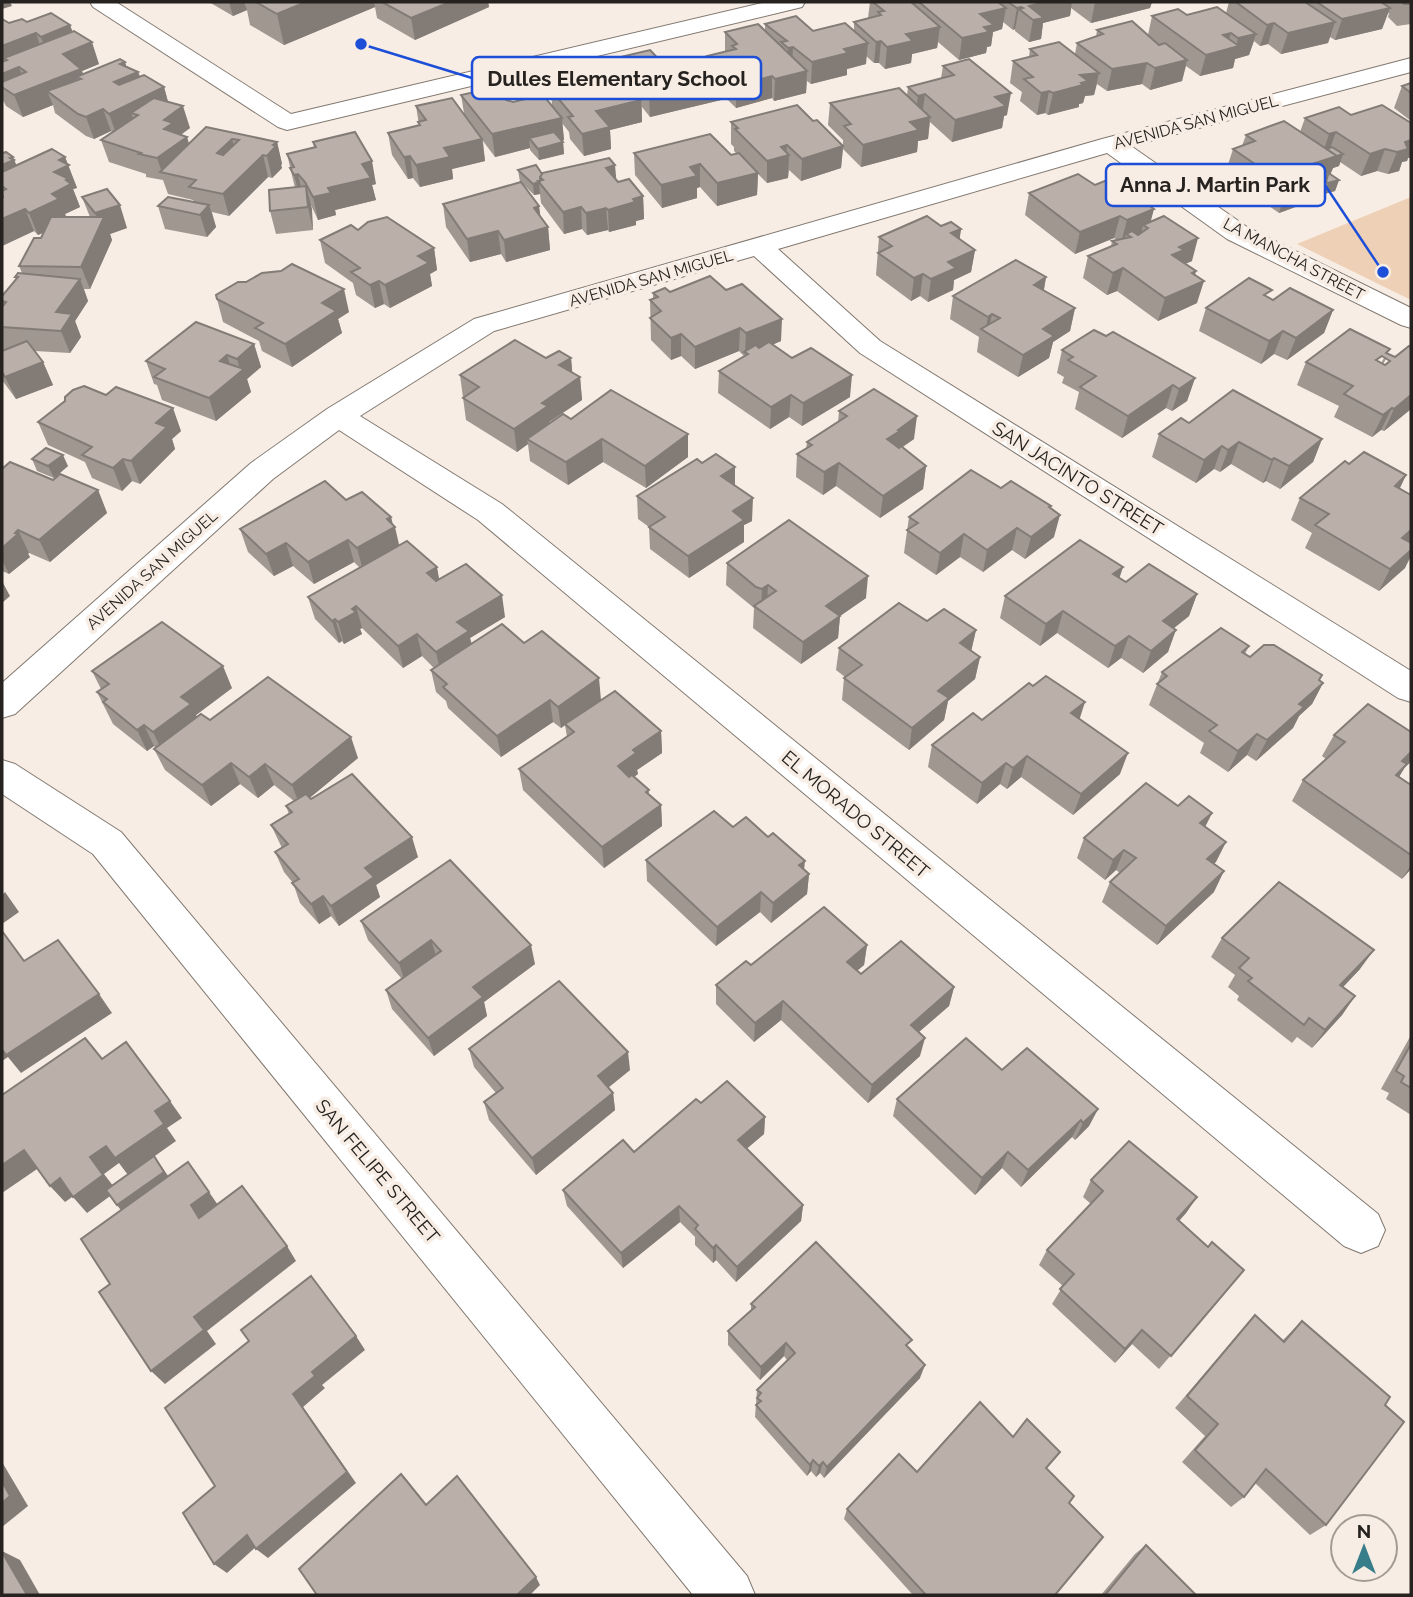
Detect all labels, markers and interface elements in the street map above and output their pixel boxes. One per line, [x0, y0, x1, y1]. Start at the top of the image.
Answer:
callout: Dulles Elementary School [472, 57, 761, 99]
text: Dulles Elementary School [487, 66, 747, 91]
street label: AVENIDA SAN MIGUEL [1112, 91, 1281, 153]
callout: Anna J. Martin Park [1106, 164, 1325, 206]
text: Anna J. Martin Park [1120, 172, 1310, 197]
street label: LA MANCHA STREET [1220, 214, 1368, 304]
street label: AVENIDA SAN MIGUEL [567, 245, 736, 311]
street label: SAN JACINTO STREET [989, 416, 1168, 540]
street label: AVENIDA SAN MIGUEL [83, 506, 222, 634]
street label: EL MORADO STREET [778, 746, 935, 882]
street label: SAN FELIPE STREET [312, 1095, 445, 1248]
north arrow [1329, 1513, 1399, 1583]
text: N [1357, 1520, 1371, 1542]

